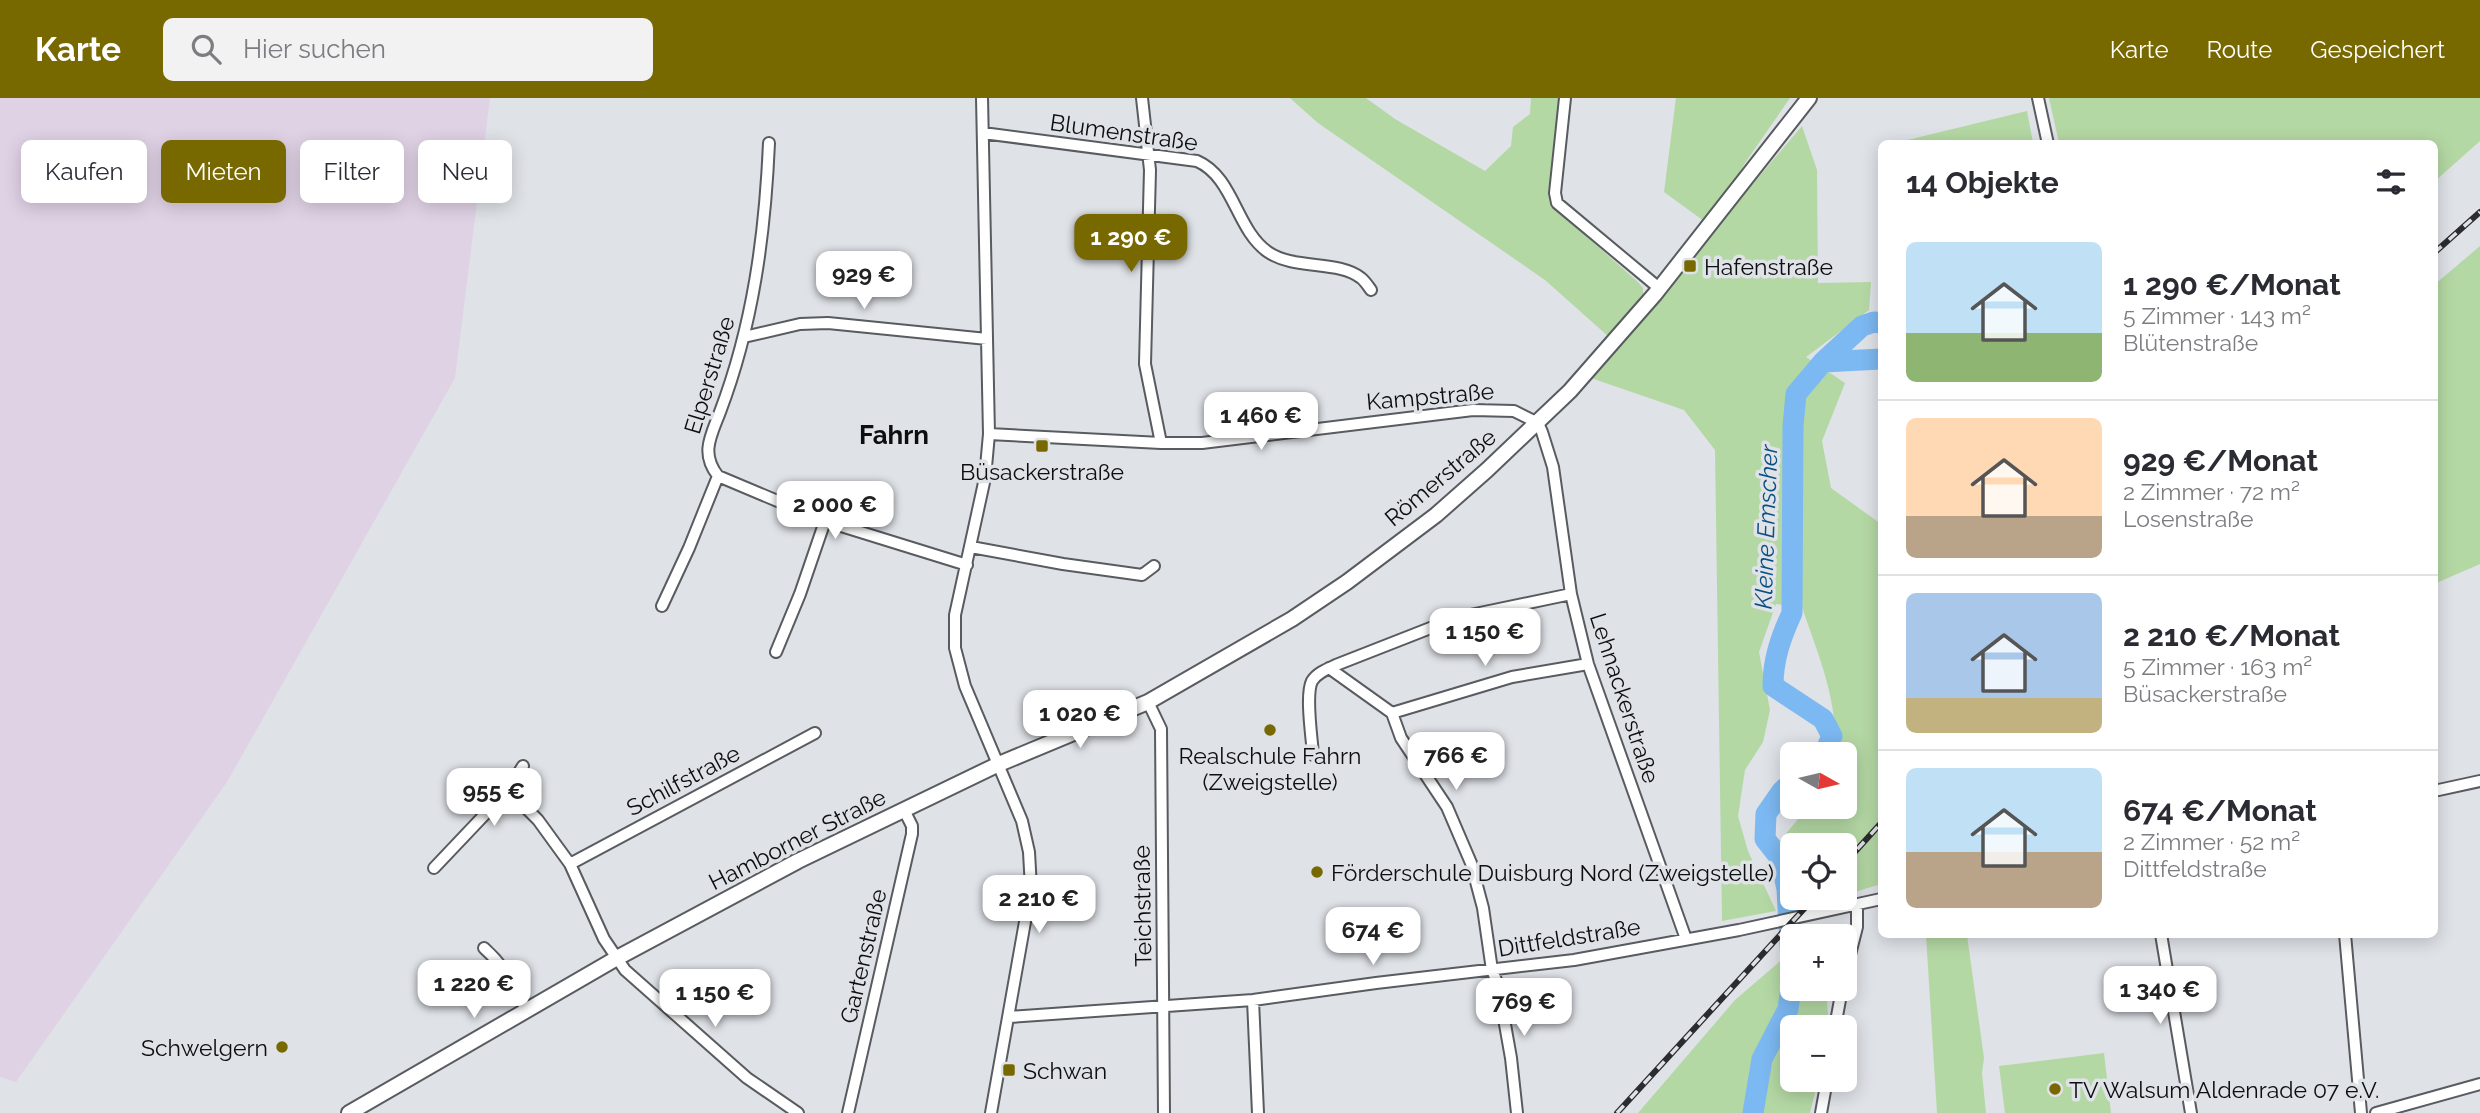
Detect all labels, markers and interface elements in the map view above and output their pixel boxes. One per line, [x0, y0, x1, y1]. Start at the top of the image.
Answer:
search box [163, 18, 653, 81]
text: Karte [35, 30, 121, 69]
icon: search [187, 30, 225, 68]
text: Hier suchen [243, 34, 386, 64]
text: Karte [2110, 35, 2169, 64]
text: Route [2207, 35, 2272, 64]
text: Gespeichert [2310, 35, 2445, 64]
street label: Blumenstraße [1048, 108, 1200, 156]
chip: Kaufen [21, 140, 147, 203]
chip: Mieten [161, 140, 286, 203]
chip: Filter [300, 140, 404, 203]
chip: Neu [418, 140, 512, 203]
icon: filters [2372, 163, 2410, 201]
text: 14 Objekte [1906, 165, 2059, 200]
pin: 1 290 € [1066, 214, 1196, 274]
text: 1 290 € [1090, 223, 1172, 250]
pin: 929 € [815, 252, 913, 311]
place label: Hafenstraße [1704, 253, 1833, 280]
marker: Hafenstraße [1682, 258, 1698, 274]
text: 929 € [832, 260, 896, 287]
text: 1 290 €/Monat [2123, 267, 2341, 302]
icon: home [1962, 270, 2046, 354]
text: 5 Zimmer · 143 m² [2123, 302, 2311, 329]
street label: Elperstraße [678, 313, 740, 437]
text: Blütenstraße [2123, 329, 2258, 356]
street label: Kampstraße [1365, 377, 1495, 415]
pin: 1 460 € [1196, 392, 1326, 452]
text: 1 460 € [1220, 401, 1302, 428]
district label: Fahrn [859, 420, 929, 450]
street label: Römerstraße [1379, 423, 1501, 531]
marker: Büsackerstraße [1034, 438, 1050, 454]
text: 929 €/Monat [2123, 443, 2318, 478]
water label: Kleine Emscher [1749, 444, 1783, 610]
icon: home [1962, 446, 2046, 530]
place label: Büsackerstraße [960, 458, 1124, 485]
text: 2 Zimmer · 72 m² [2123, 478, 2300, 505]
pin: 2 000 € [770, 482, 900, 541]
text: 2 000 € [793, 490, 877, 517]
text: Losenstraße [2123, 505, 2253, 532]
pin: 1 150 € [1420, 608, 1550, 668]
street label: Lehnackerstraße [1585, 610, 1665, 786]
text: 1 150 € [1446, 617, 1524, 644]
text: 2 210 €/Monat [2123, 618, 2340, 653]
icon: home [1962, 621, 2046, 705]
text: 5 Zimmer · 163 m² [2123, 653, 2312, 680]
text: Büsackerstraße [2123, 680, 2287, 707]
pin: 1 020 € [1015, 690, 1145, 750]
text: 1 020 € [1039, 699, 1121, 726]
marker: Realschule Fahrn (Zweigstelle) [1262, 722, 1278, 738]
pin: 766 € [1407, 732, 1505, 792]
street label: Schilfstraße [622, 739, 744, 821]
text: 766 € [1424, 741, 1488, 768]
place label: Realschule Fahrn (Zweigstelle) [1179, 742, 1361, 795]
north arrow [1780, 742, 1857, 819]
map controls [1780, 742, 1857, 1092]
pin: 955 € [445, 768, 543, 828]
text: 955 € [463, 777, 525, 804]
street label: Hamborner Straße [704, 783, 890, 895]
text: 674 €/Monat [2123, 793, 2317, 828]
icon: home [1962, 796, 2046, 880]
text: 2 Zimmer · 52 m² [2123, 828, 2300, 855]
button: locate [1780, 833, 1857, 910]
street label: Teichstraße [1127, 845, 1157, 967]
text: Dittfeldstraße [2123, 855, 2267, 882]
place label: Förderschule Duisburg Nord (Zweigstelle) [1331, 859, 1774, 886]
marker: Förderschule Duisburg Nord (Zweigstelle) [1309, 864, 1325, 880]
pin: 2 210 € [974, 876, 1104, 935]
text: 2 210 € [999, 884, 1079, 911]
street label: Gartenstraße [834, 886, 892, 1026]
pin: 674 € [1324, 908, 1422, 967]
street label: Dittfeldstraße [1496, 912, 1642, 962]
text: 674 € [1342, 916, 1404, 943]
button: + [1780, 924, 1857, 1001]
pin: 1 220 € [409, 960, 539, 1020]
pin: 1 340 € [2095, 967, 2225, 1026]
text: 1 220 € [434, 969, 514, 996]
pin: 1 150 € [650, 970, 780, 1029]
text: 1 340 € [2120, 975, 2200, 1002]
text: 1 150 € [676, 978, 754, 1005]
pin: 769 € [1475, 978, 1573, 1038]
text: 769 € [1492, 987, 1556, 1014]
button: − [1780, 1015, 1857, 1092]
place label: Schwelgern [141, 1034, 268, 1061]
marker: Schwelgern [274, 1039, 290, 1055]
place label: Schwan [1023, 1057, 1107, 1084]
marker: Schwan [1001, 1062, 1017, 1078]
place label: TV Walsum Aldenrade 07 e.V. [2069, 1076, 2379, 1103]
marker: TV Walsum Aldenrade 07 e.V. [2047, 1081, 2063, 1097]

